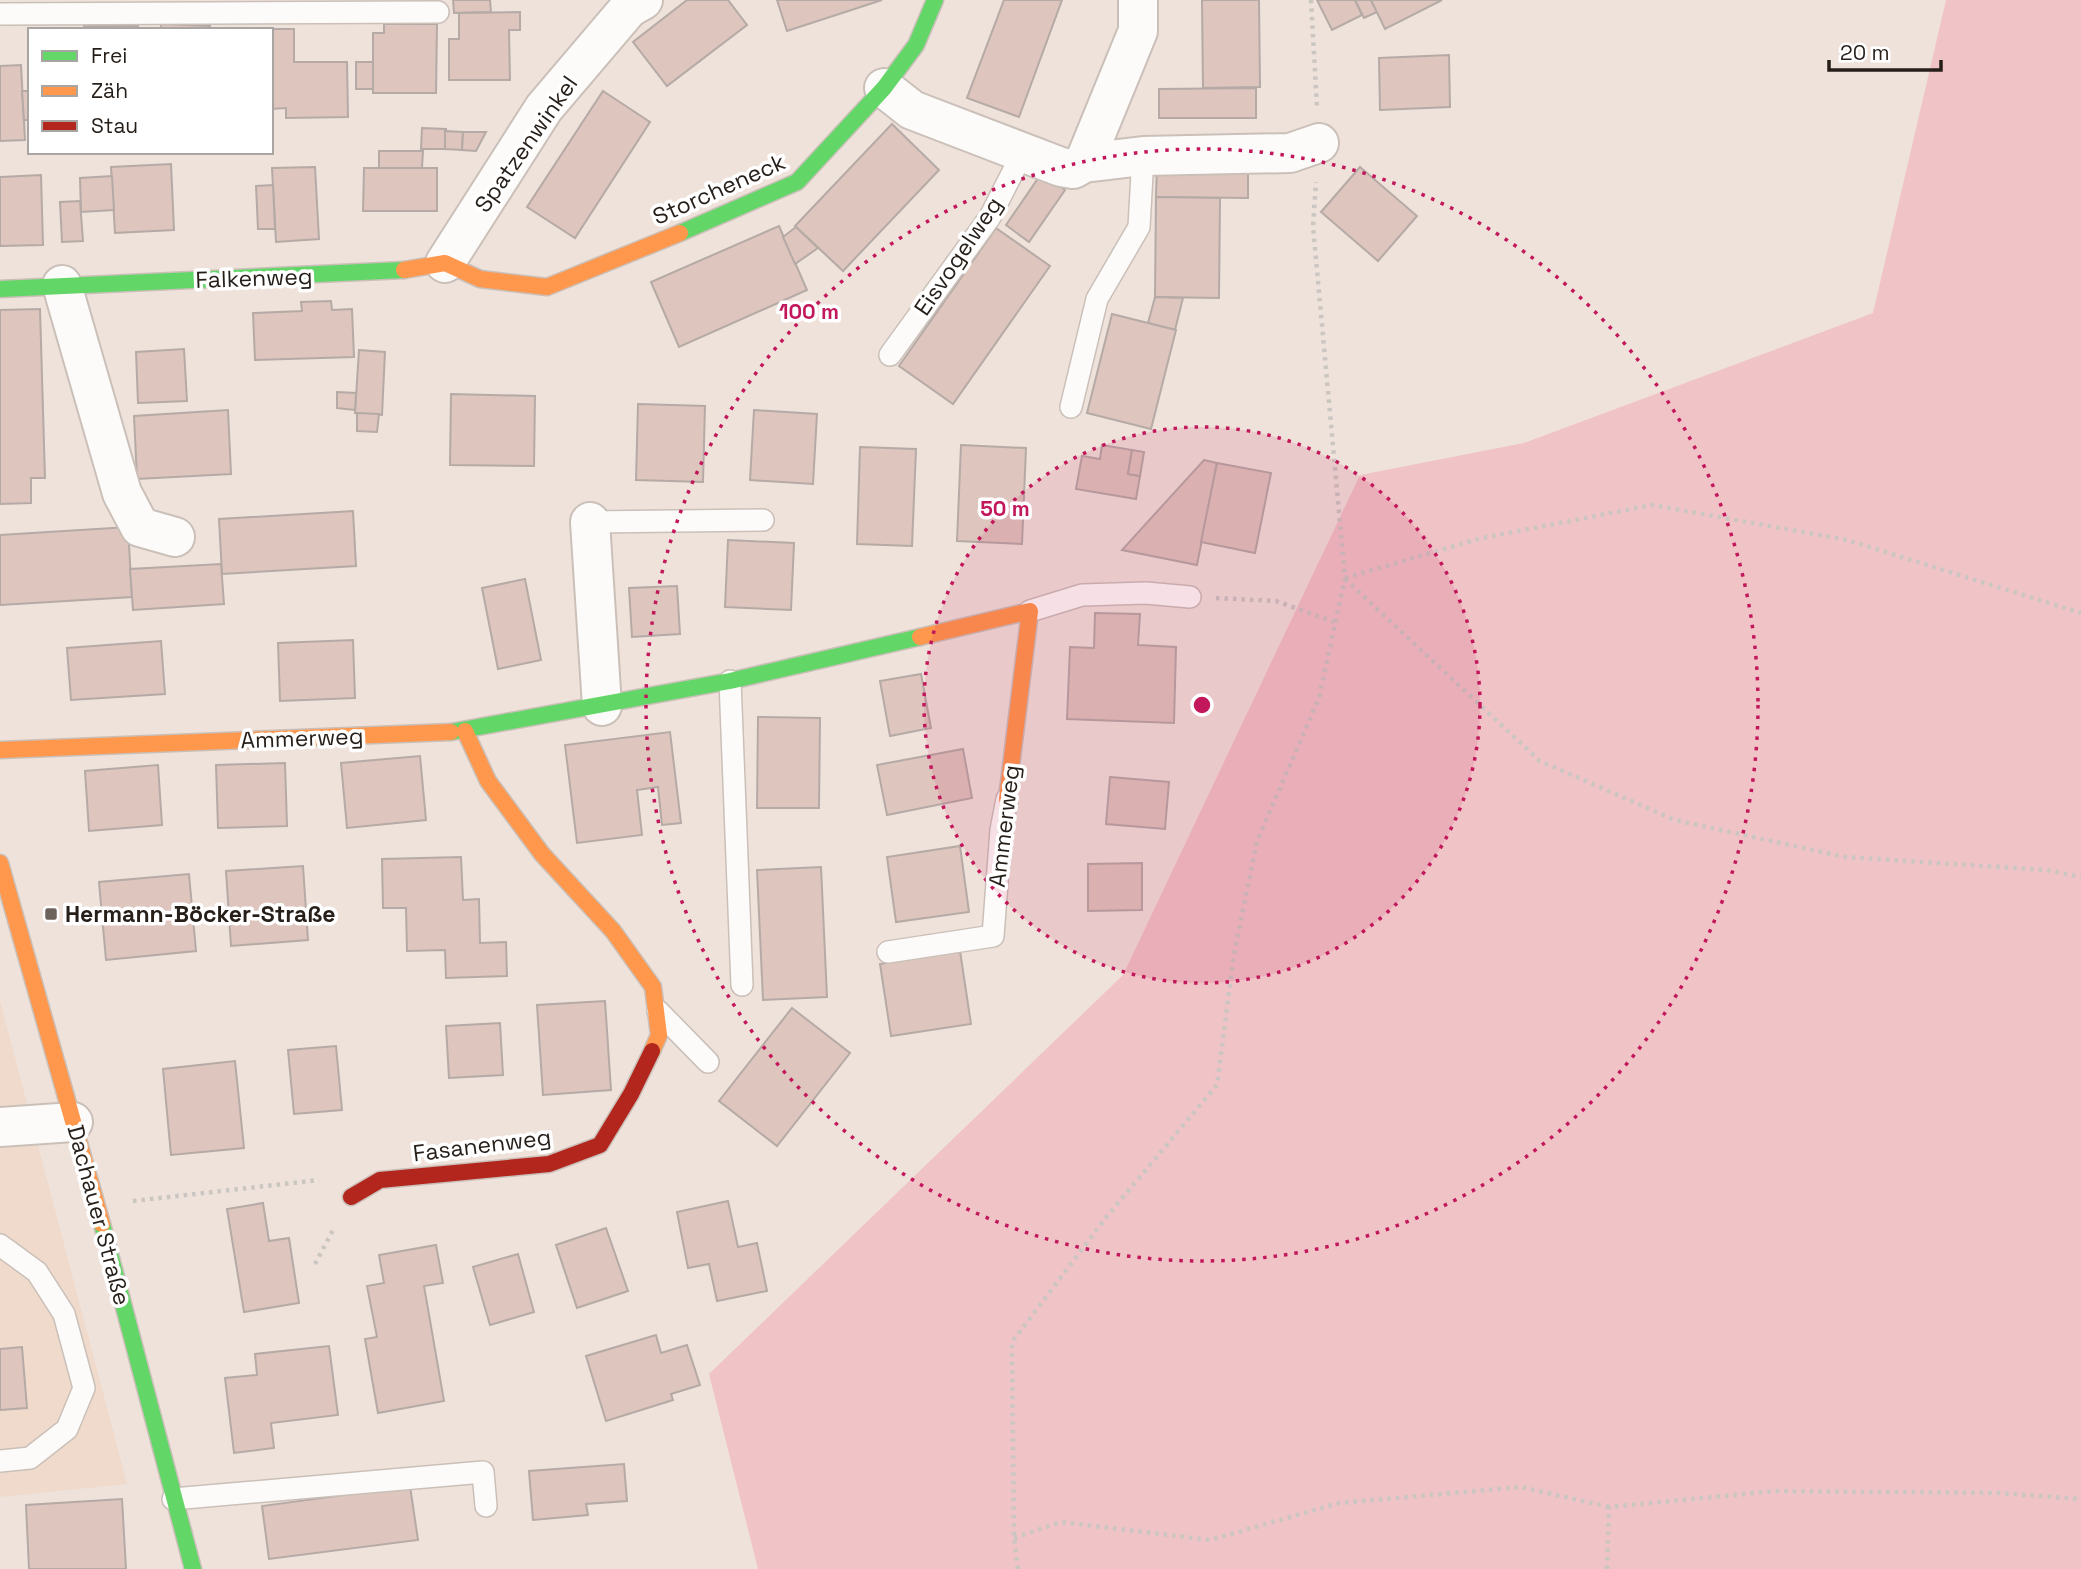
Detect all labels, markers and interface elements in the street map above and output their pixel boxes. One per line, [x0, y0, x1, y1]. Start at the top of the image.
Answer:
legend [28, 28, 273, 154]
scale bar [1829, 28, 1941, 72]
text: 20 m [1840, 39, 1890, 66]
text: Frei [91, 42, 127, 69]
street label: Spatzenwinkel [468, 70, 584, 218]
text: Zäh [91, 77, 128, 104]
text: Stau [91, 112, 138, 139]
street label: Storcheneck [648, 146, 790, 232]
street label: Eisvogelweg [907, 191, 1009, 321]
street label: Falkenweg [195, 261, 313, 295]
text: 100 m [779, 298, 839, 325]
text: 50 m [980, 495, 1030, 522]
centre of rings [1190, 693, 1214, 717]
street label: Ammerweg [240, 721, 364, 755]
street label: Ammerweg [982, 763, 1026, 889]
place label: Hermann-Böcker-Straße [65, 899, 336, 929]
marker: Hermann-Böcker-Straße [43, 906, 59, 922]
street label: Dachauer Straße [61, 1122, 137, 1308]
street label: Fasanenweg [411, 1122, 553, 1168]

